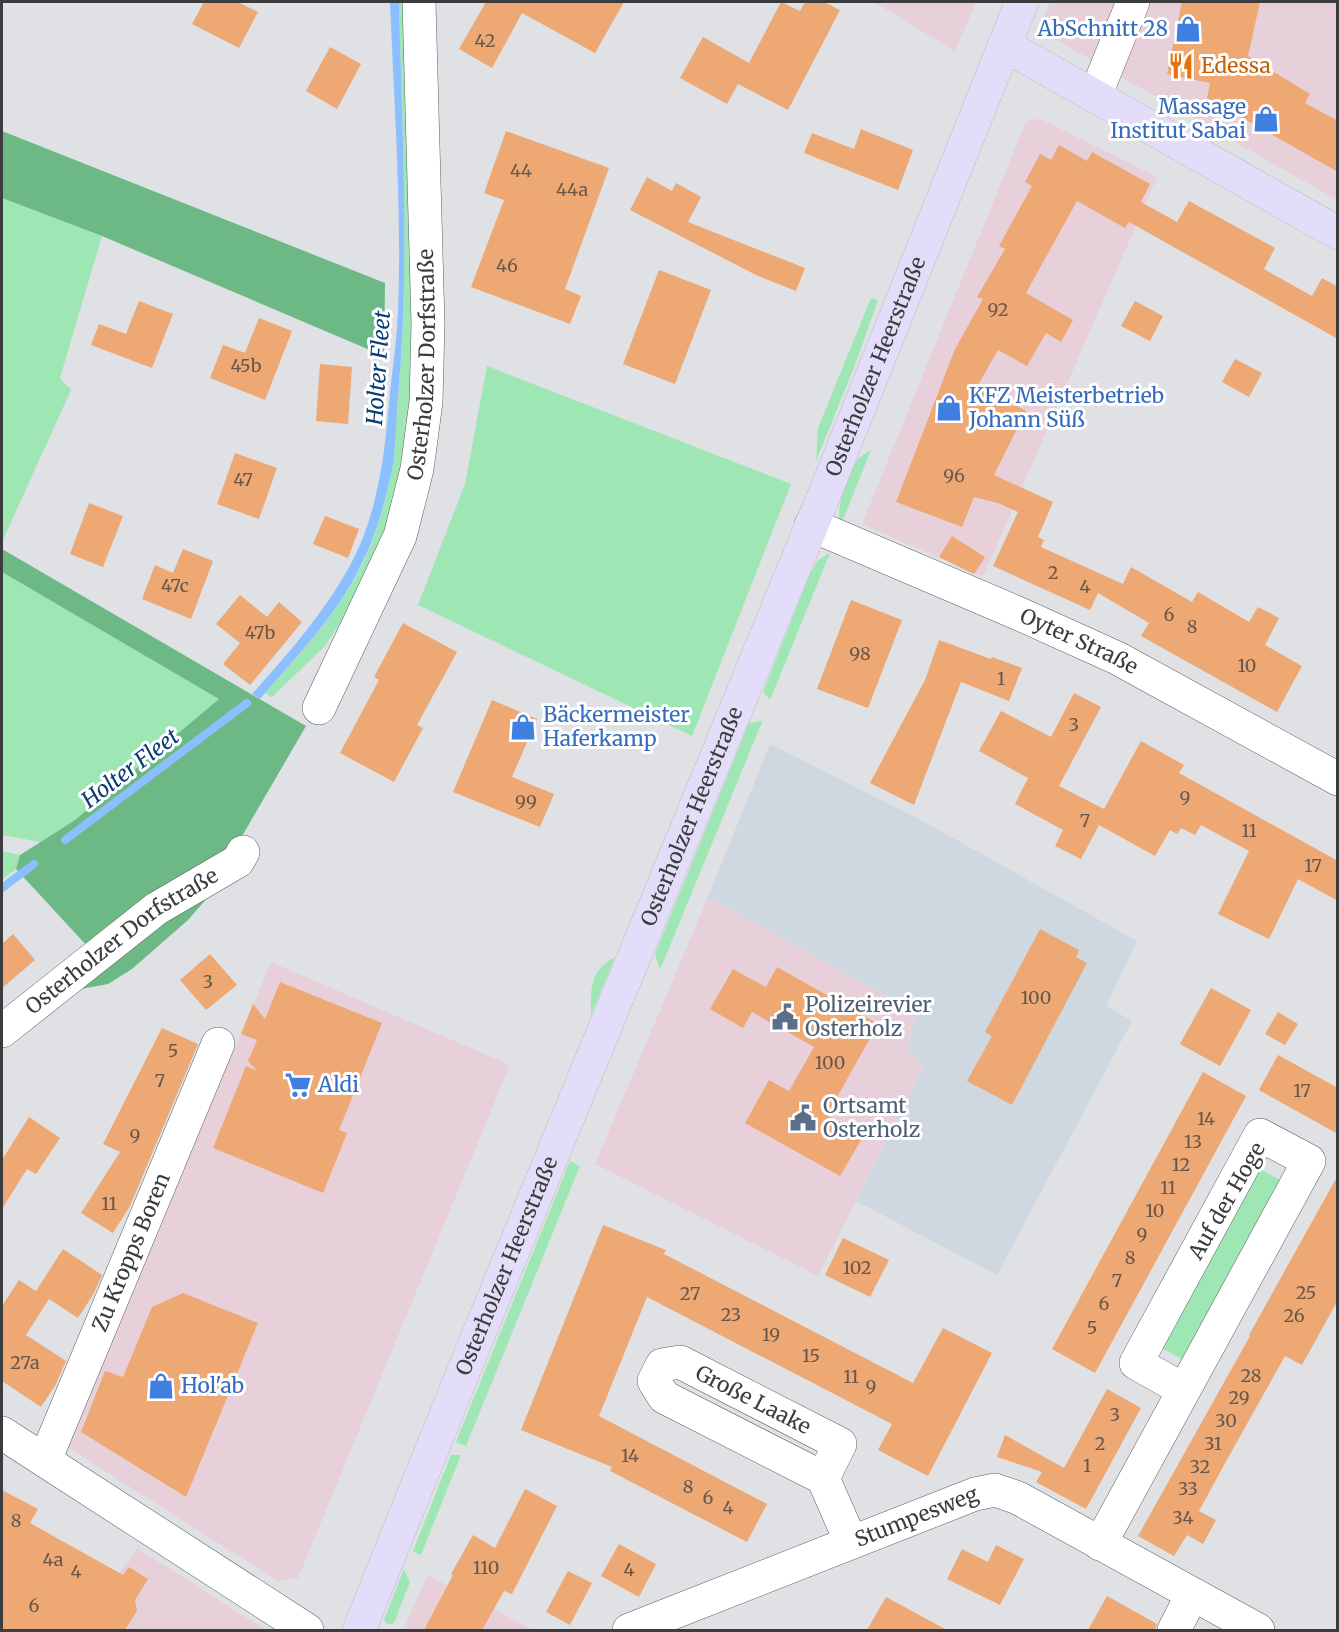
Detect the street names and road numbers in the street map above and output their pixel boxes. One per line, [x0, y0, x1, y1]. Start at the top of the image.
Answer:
street label: Osterholzer Dorfstraße [401, 248, 441, 483]
street label: Osterholzer Heerstraße [819, 252, 931, 480]
street label: Oyter Straße [1016, 602, 1143, 680]
street label: Osterholzer Heerstraße [634, 703, 749, 930]
street label: Osterholzer Dorfstraße [20, 862, 223, 1020]
street label: Auf der Hoge [1182, 1137, 1271, 1265]
street label: Osterholzer Heerstraße [449, 1152, 564, 1379]
street label: Zu Kropps Boren [86, 1169, 176, 1335]
street label: Große Laake [691, 1359, 815, 1440]
street label: Stumpesweg [851, 1480, 982, 1553]

